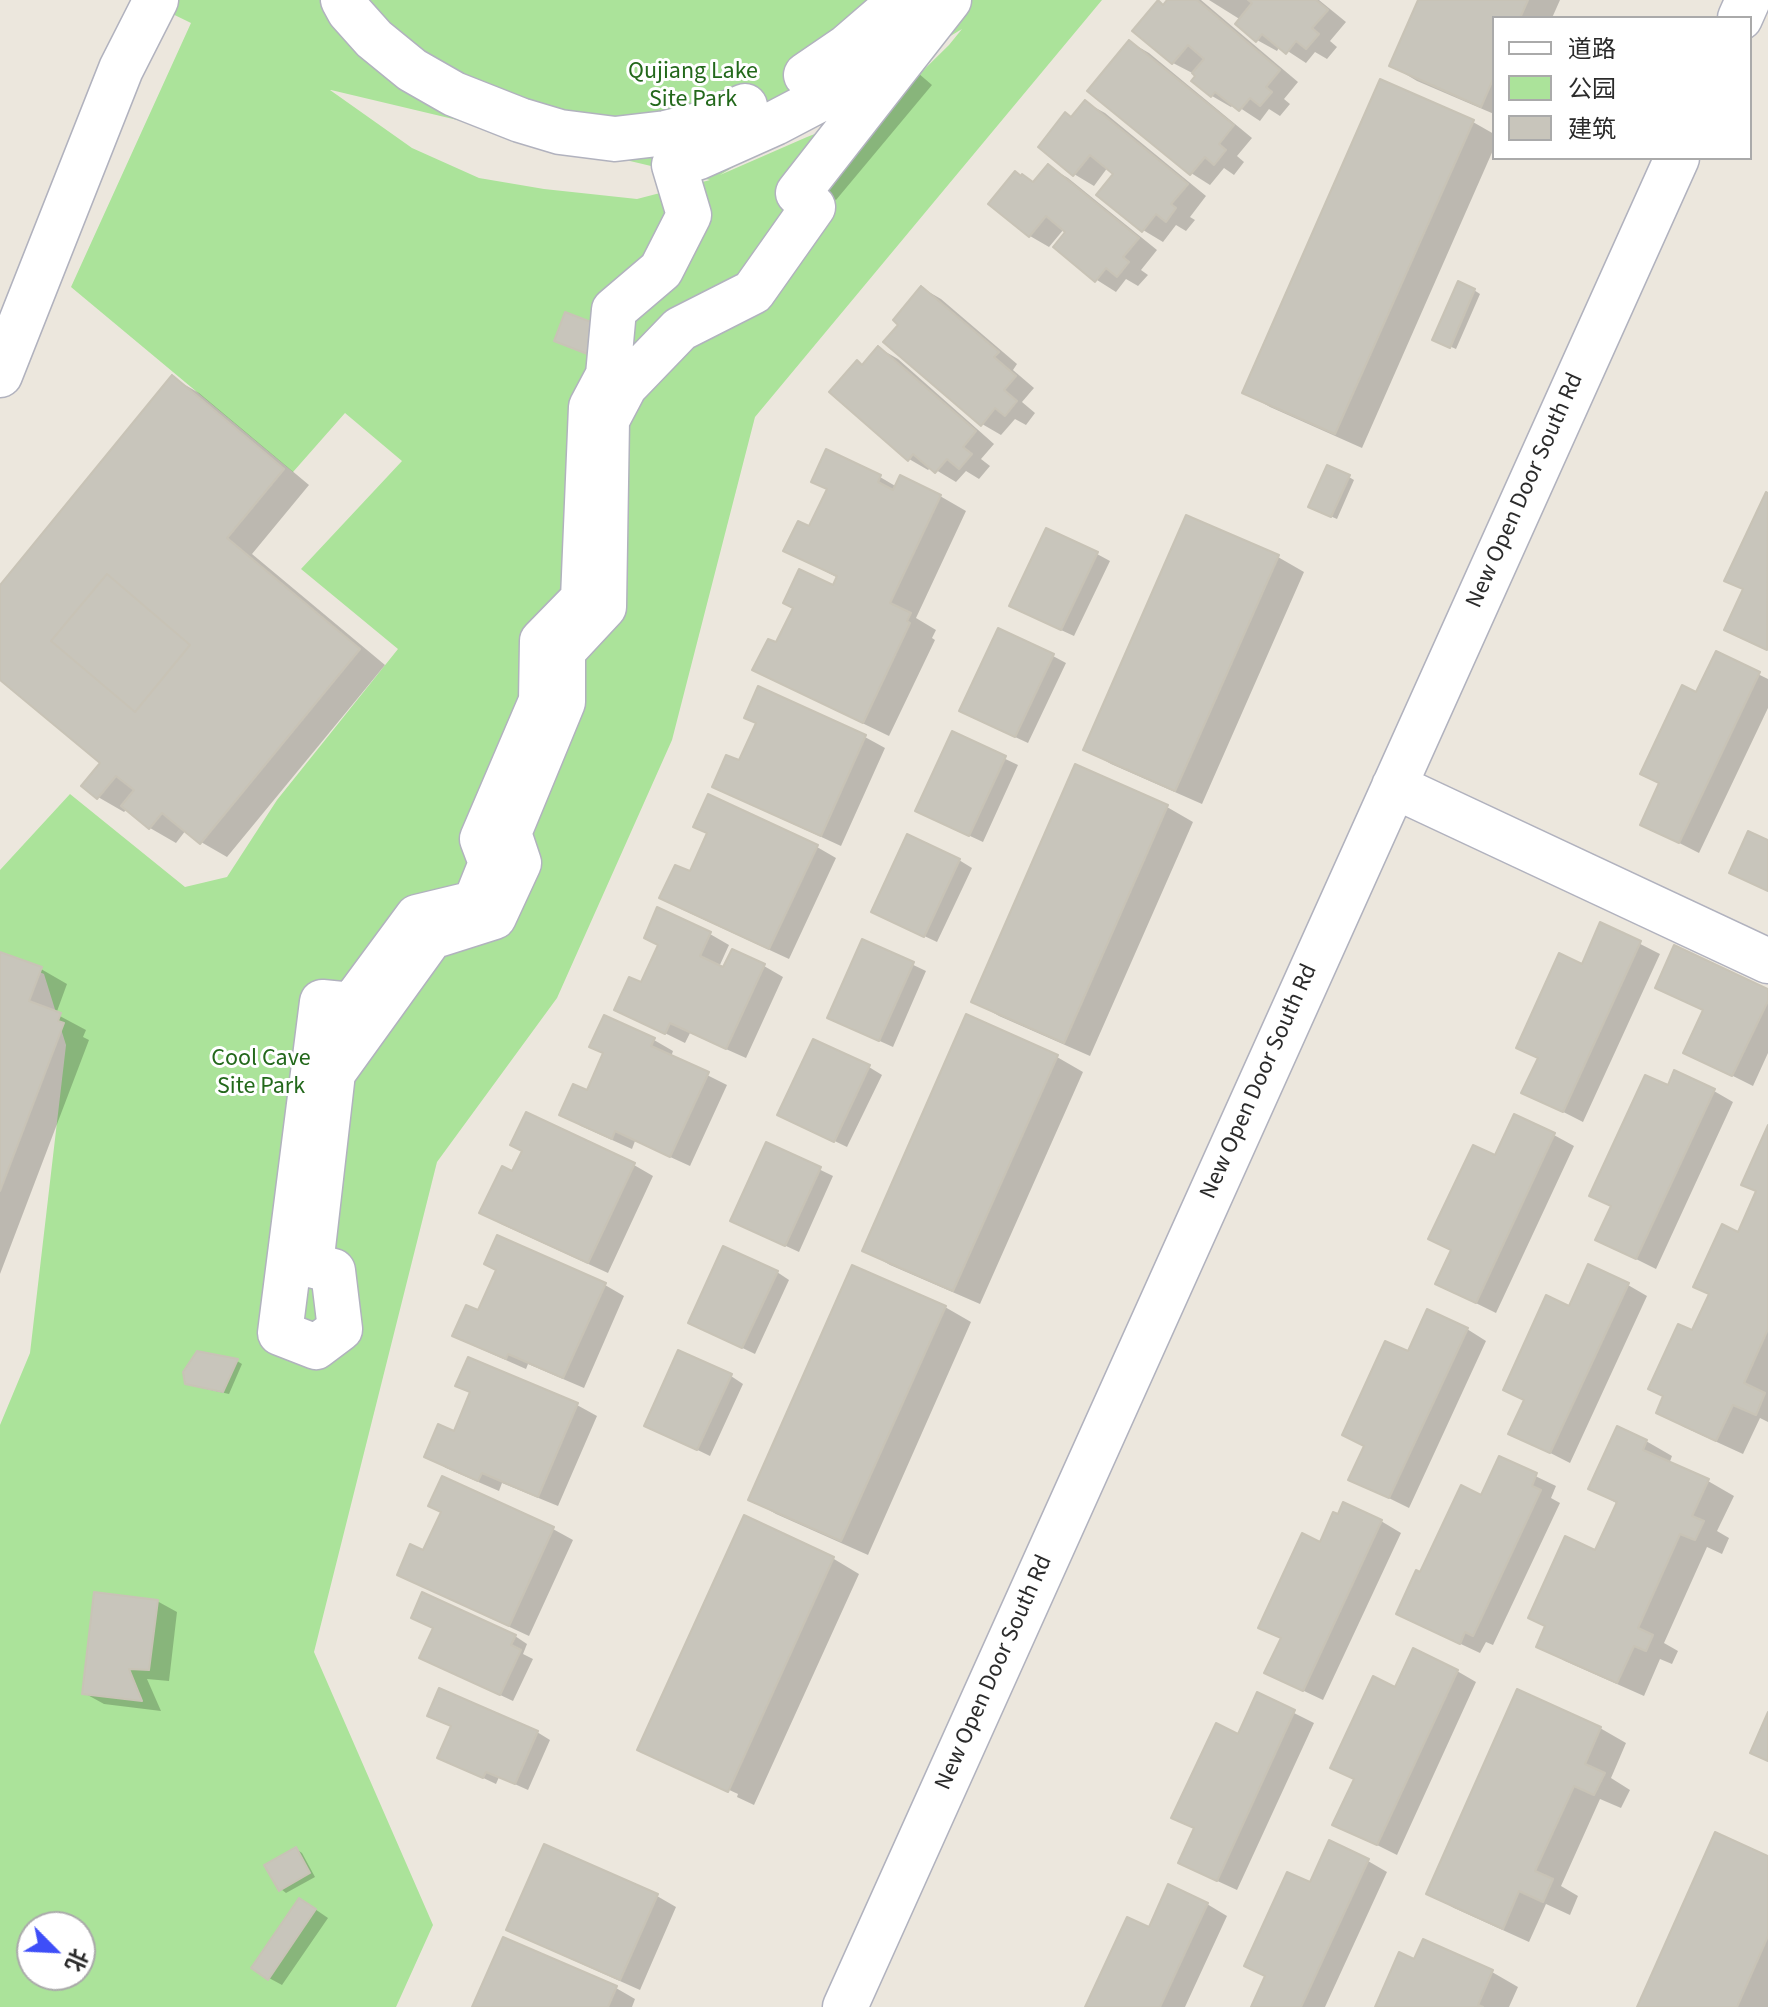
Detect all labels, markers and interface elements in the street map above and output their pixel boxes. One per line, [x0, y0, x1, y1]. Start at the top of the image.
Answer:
legend [1492, 16, 1752, 160]
text: 道路 [1568, 32, 1616, 67]
park label: Qujiang Lake Site Park [628, 59, 758, 115]
text: 公园 [1568, 72, 1616, 107]
text: 建筑 [1568, 112, 1616, 147]
street label: New Open Door South Rd [1461, 369, 1591, 613]
street label: New Open Door South Rd [1195, 960, 1325, 1204]
park label: Cool Cave Site Park [211, 1046, 311, 1102]
street label: New Open Door South Rd [930, 1551, 1060, 1795]
north arrow [16, 1911, 96, 1991]
text: 北 [57, 1943, 95, 1977]

